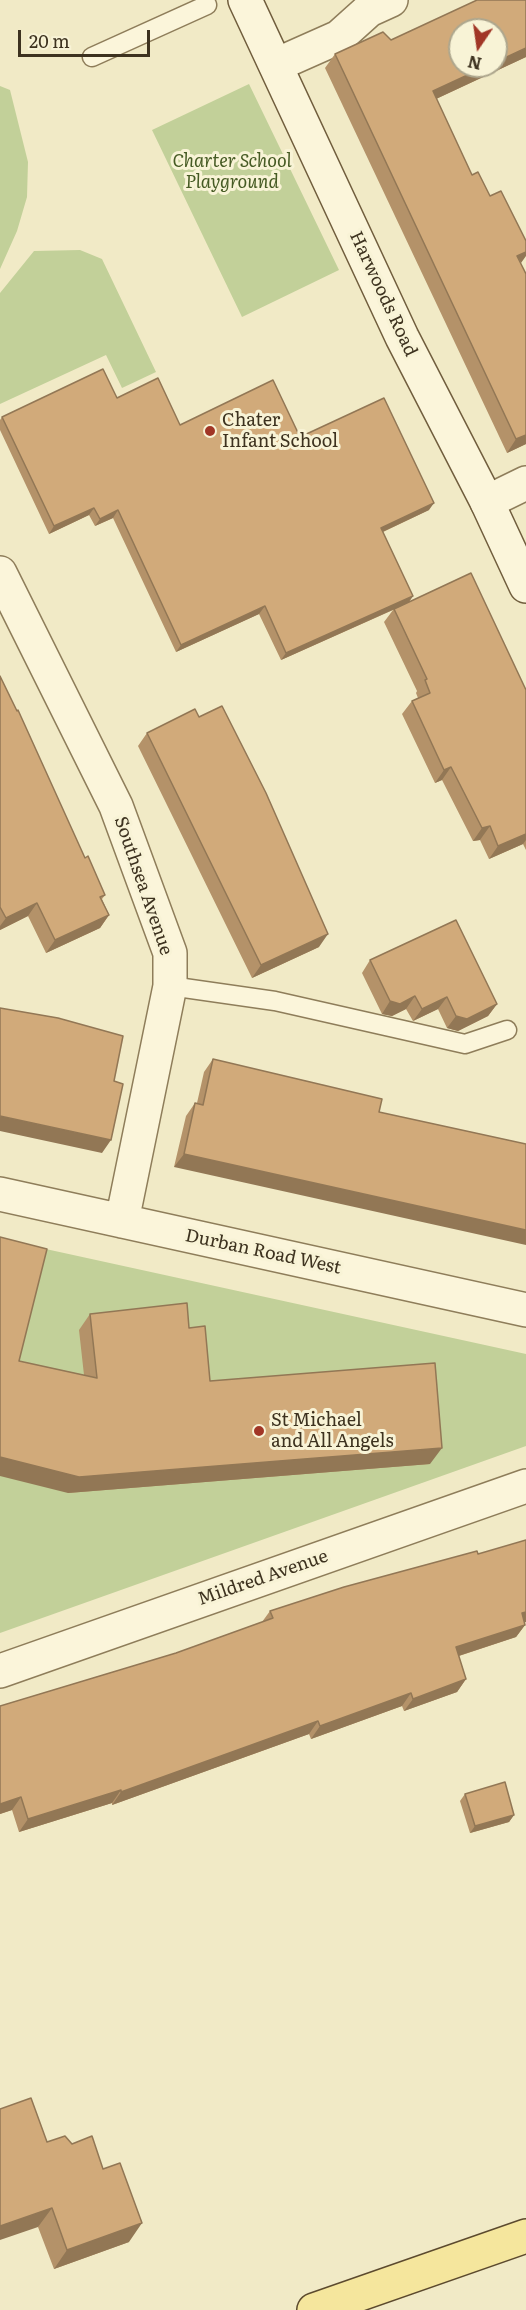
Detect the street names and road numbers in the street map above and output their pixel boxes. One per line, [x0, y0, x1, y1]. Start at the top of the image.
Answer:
street label: Harwoods Road [345, 228, 421, 360]
street label: Southsea Avenue [109, 814, 177, 958]
street label: Durban Road West [183, 1225, 343, 1279]
street label: Mildred Avenue [195, 1546, 331, 1610]

